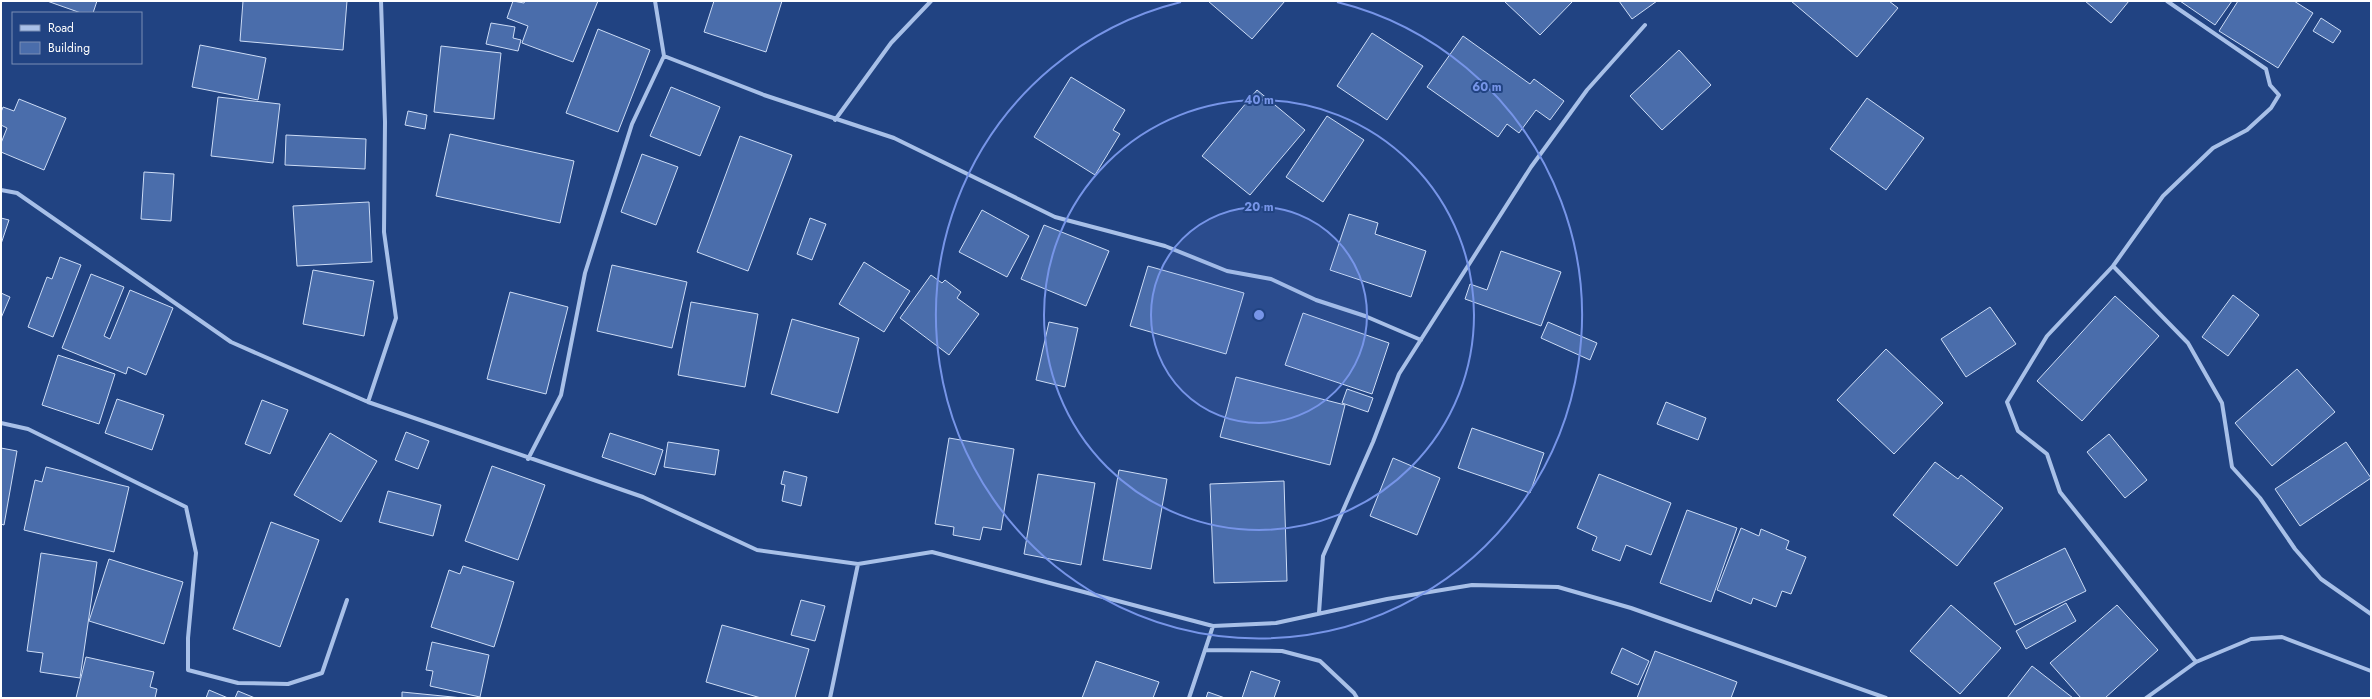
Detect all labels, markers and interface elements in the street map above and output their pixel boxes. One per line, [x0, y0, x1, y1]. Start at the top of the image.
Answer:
legend [12, 12, 142, 64]
text: Road [48, 19, 74, 37]
text: Building [48, 39, 90, 57]
text: 60 m [1472, 78, 1502, 96]
text: 40 m [1244, 91, 1274, 109]
text: 20 m [1244, 198, 1274, 216]
centre of rings [1252, 308, 1266, 322]

